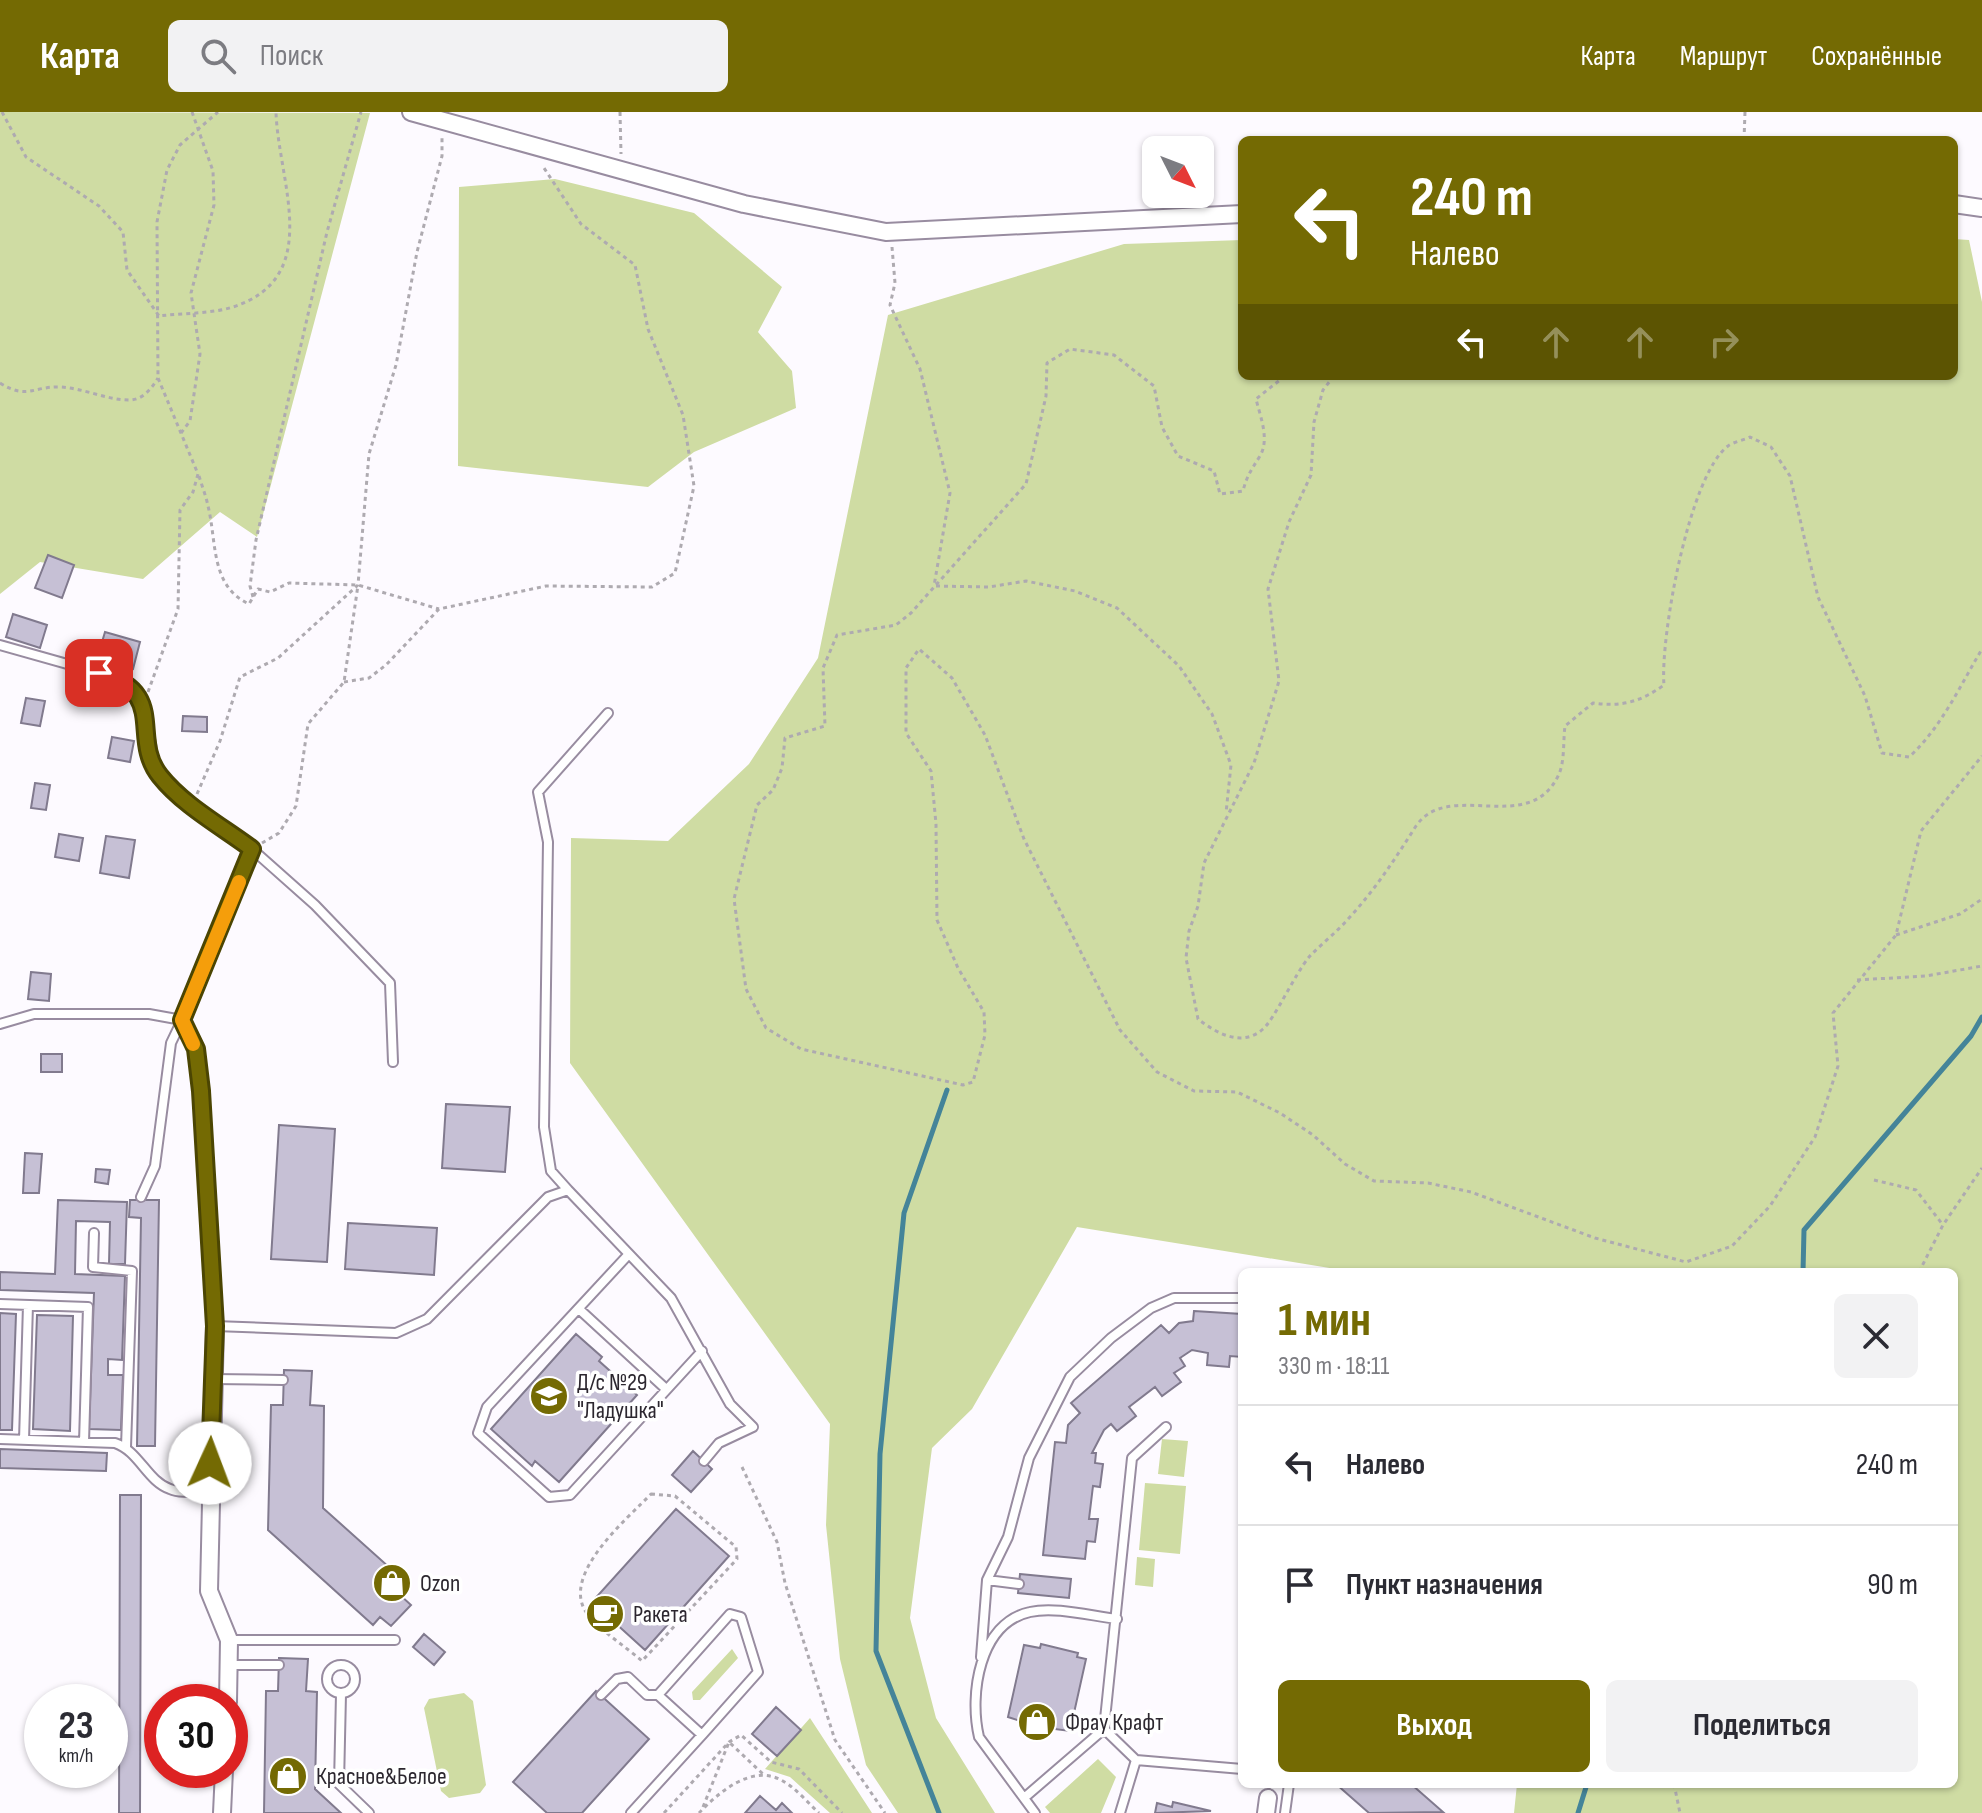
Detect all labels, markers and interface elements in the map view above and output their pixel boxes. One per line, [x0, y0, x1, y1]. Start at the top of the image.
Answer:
search box [168, 20, 728, 92]
text: Карта [40, 34, 120, 79]
icon: search [196, 34, 240, 78]
text: Поиск [260, 38, 323, 74]
text: Карта [1581, 40, 1636, 73]
text: Маршрут [1680, 40, 1767, 73]
text: Сохранённые [1811, 40, 1942, 73]
north arrow [1142, 136, 1214, 208]
map controls [1142, 136, 1214, 208]
text: 240 m [1410, 165, 1533, 232]
icon: left [1278, 168, 1382, 272]
text: Налево [1410, 233, 1500, 276]
icon: left [1450, 320, 1494, 364]
icon: ahead [1534, 320, 1578, 364]
icon: ahead [1618, 320, 1662, 364]
icon: right [1702, 320, 1746, 364]
pin [65, 639, 133, 707]
icon: arrive [77, 651, 121, 695]
text: 1 мин [1278, 1292, 1371, 1349]
button: close [1834, 1294, 1918, 1378]
text: 330 m · 18:11 [1278, 1351, 1389, 1382]
place label: Д/с №29 "Ладушка" [577, 1368, 664, 1425]
school or university icon: Д/с №29 "Ладушка" [528, 1375, 570, 1417]
position arrow [168, 1421, 252, 1505]
icon: left [1278, 1443, 1322, 1487]
text: Налево [1346, 1447, 1425, 1483]
text: 240 m [1856, 1447, 1918, 1483]
shop icon: Ozon [371, 1562, 413, 1604]
icon: arrive [1278, 1563, 1322, 1607]
text: Пункт назначения [1346, 1567, 1543, 1603]
text: 90 m [1867, 1567, 1918, 1603]
place label: Ozon [420, 1569, 460, 1598]
cafe icon: Ракета [584, 1593, 626, 1635]
place label: Ракета [633, 1600, 688, 1629]
button: Выход [1278, 1680, 1590, 1772]
button: Поделиться [1606, 1680, 1918, 1772]
speed limit sign: 30 [144, 1684, 248, 1788]
shop icon: Фрау Крафт [1016, 1701, 1058, 1743]
text: 23 [58, 1702, 94, 1750]
place label: Фрау Крафт [1065, 1708, 1163, 1737]
text: km/h [59, 1744, 93, 1768]
shop icon: Красное&Белое [267, 1755, 309, 1797]
place label: Красное&Белое [316, 1762, 447, 1791]

